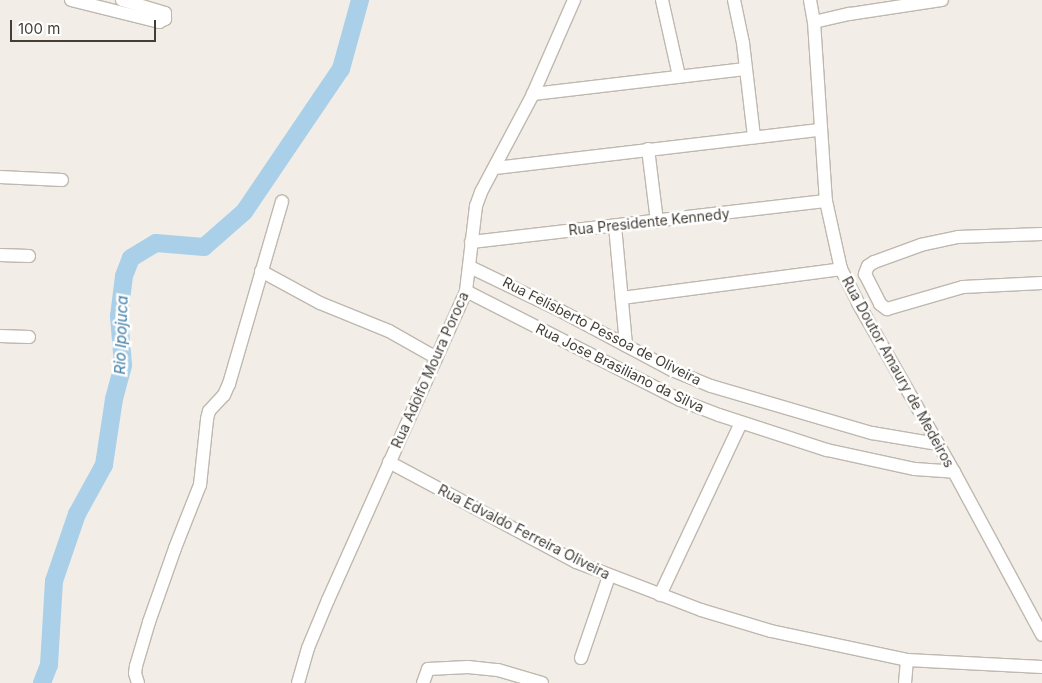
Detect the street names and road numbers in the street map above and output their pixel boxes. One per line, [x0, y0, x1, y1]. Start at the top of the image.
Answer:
street label: Rua Presidente Kennedy [568, 205, 730, 239]
street label: Rua Felisberto Pessoa de Oliveira [500, 273, 704, 389]
street label: Rua Doutor Amaury de Medeiros [838, 274, 958, 470]
street label: Rua Adolfo Moura Poroca [388, 289, 472, 451]
street label: Rua Jose Brasiliano da Silva [533, 320, 707, 416]
street label: Rua Edvaldo Ferreira Oliveira [435, 481, 613, 583]

